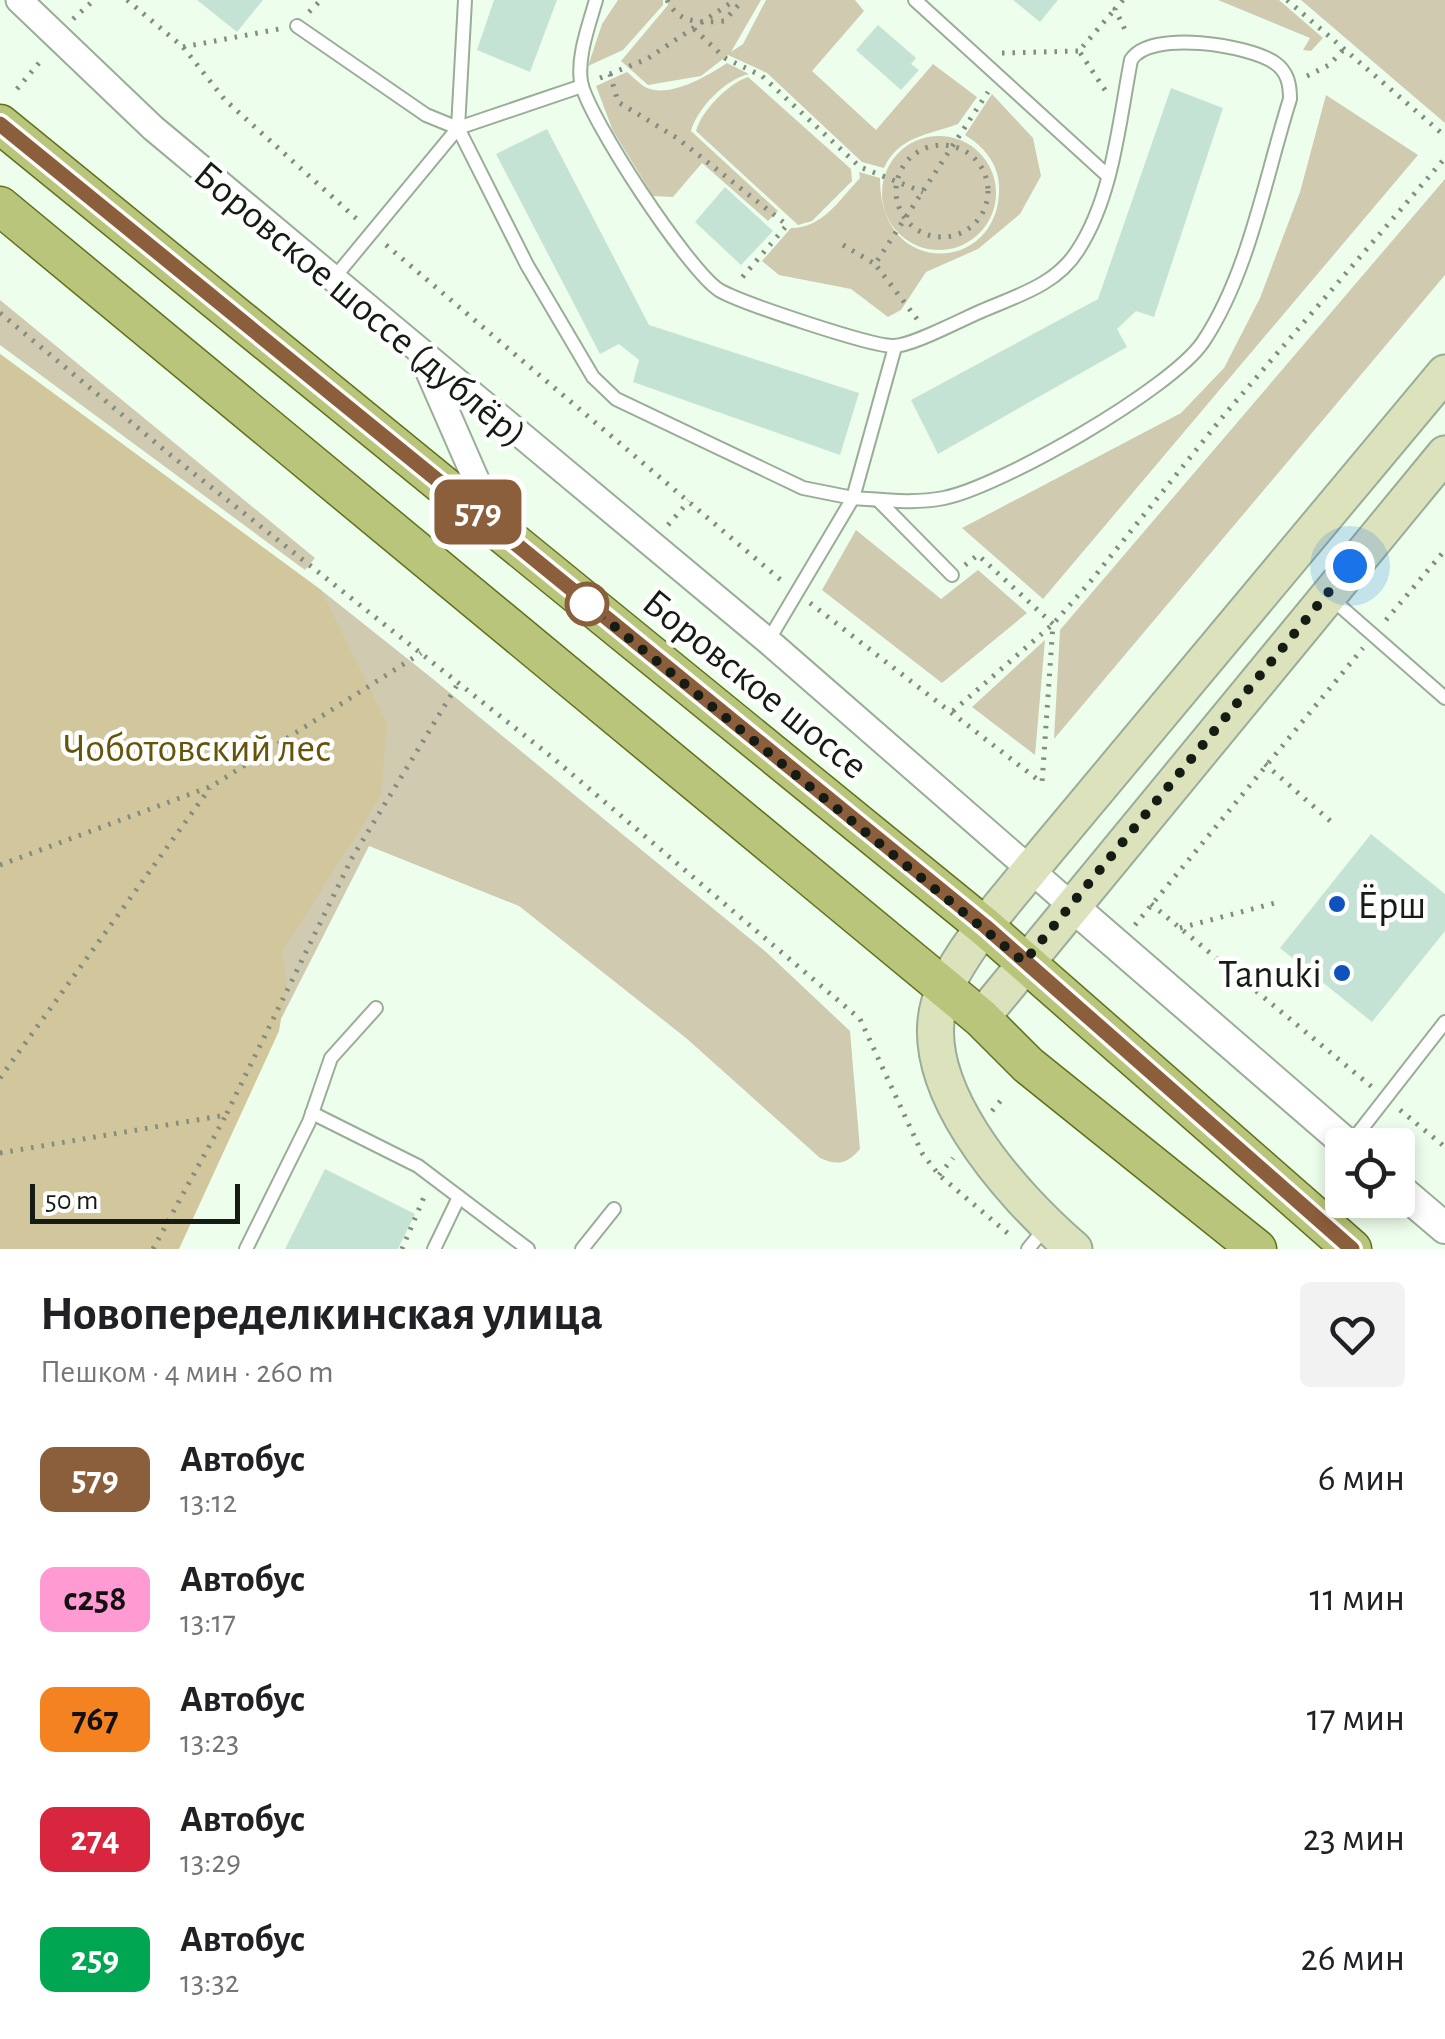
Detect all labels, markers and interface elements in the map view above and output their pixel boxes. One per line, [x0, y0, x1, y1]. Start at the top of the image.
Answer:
street label: Боровское шоссе (дублёр) [186, 154, 534, 455]
line badge: 579 [420, 480, 536, 544]
text: 579 [454, 495, 502, 530]
your location [1325, 541, 1375, 591]
street label: Боровское шоссе [635, 582, 875, 787]
unlabelled marker [566, 583, 608, 625]
park label: Чоботовский лес [63, 729, 331, 769]
place label: Ёрш [1357, 884, 1426, 926]
marker: Ёрш [1326, 893, 1348, 915]
place label: Tanuki [1218, 955, 1322, 995]
marker: Tanuki [1331, 962, 1353, 984]
map controls [1325, 1128, 1415, 1218]
button: locate [1325, 1128, 1415, 1218]
scale bar [30, 1179, 240, 1224]
text: 50 m [45, 1187, 99, 1215]
button: heart [1300, 1282, 1405, 1387]
text: Новопеределкинская улица [40, 1291, 603, 1339]
text: Пешком · 4 мин · 260 m [40, 1356, 334, 1388]
text: Автобус [180, 1441, 305, 1479]
text: 6 мин [1318, 1460, 1405, 1498]
text: 579 [71, 1462, 119, 1497]
text: 13:12 [180, 1486, 237, 1518]
text: Автобус [180, 1561, 305, 1599]
text: 11 мин [1309, 1580, 1405, 1618]
text: с258 [64, 1582, 126, 1617]
text: 13:17 [180, 1606, 236, 1638]
text: Автобус [180, 1681, 305, 1719]
text: 17 мин [1307, 1700, 1405, 1738]
text: 767 [71, 1702, 119, 1737]
text: 13:23 [180, 1726, 239, 1758]
text: Автобус [180, 1801, 305, 1839]
text: 23 мин [1303, 1820, 1405, 1858]
text: 274 [70, 1822, 120, 1857]
text: 13:29 [180, 1846, 241, 1878]
text: Автобус [180, 1921, 305, 1959]
text: 26 мин [1300, 1940, 1405, 1978]
text: 259 [71, 1942, 119, 1977]
text: 13:32 [180, 1966, 239, 1998]

